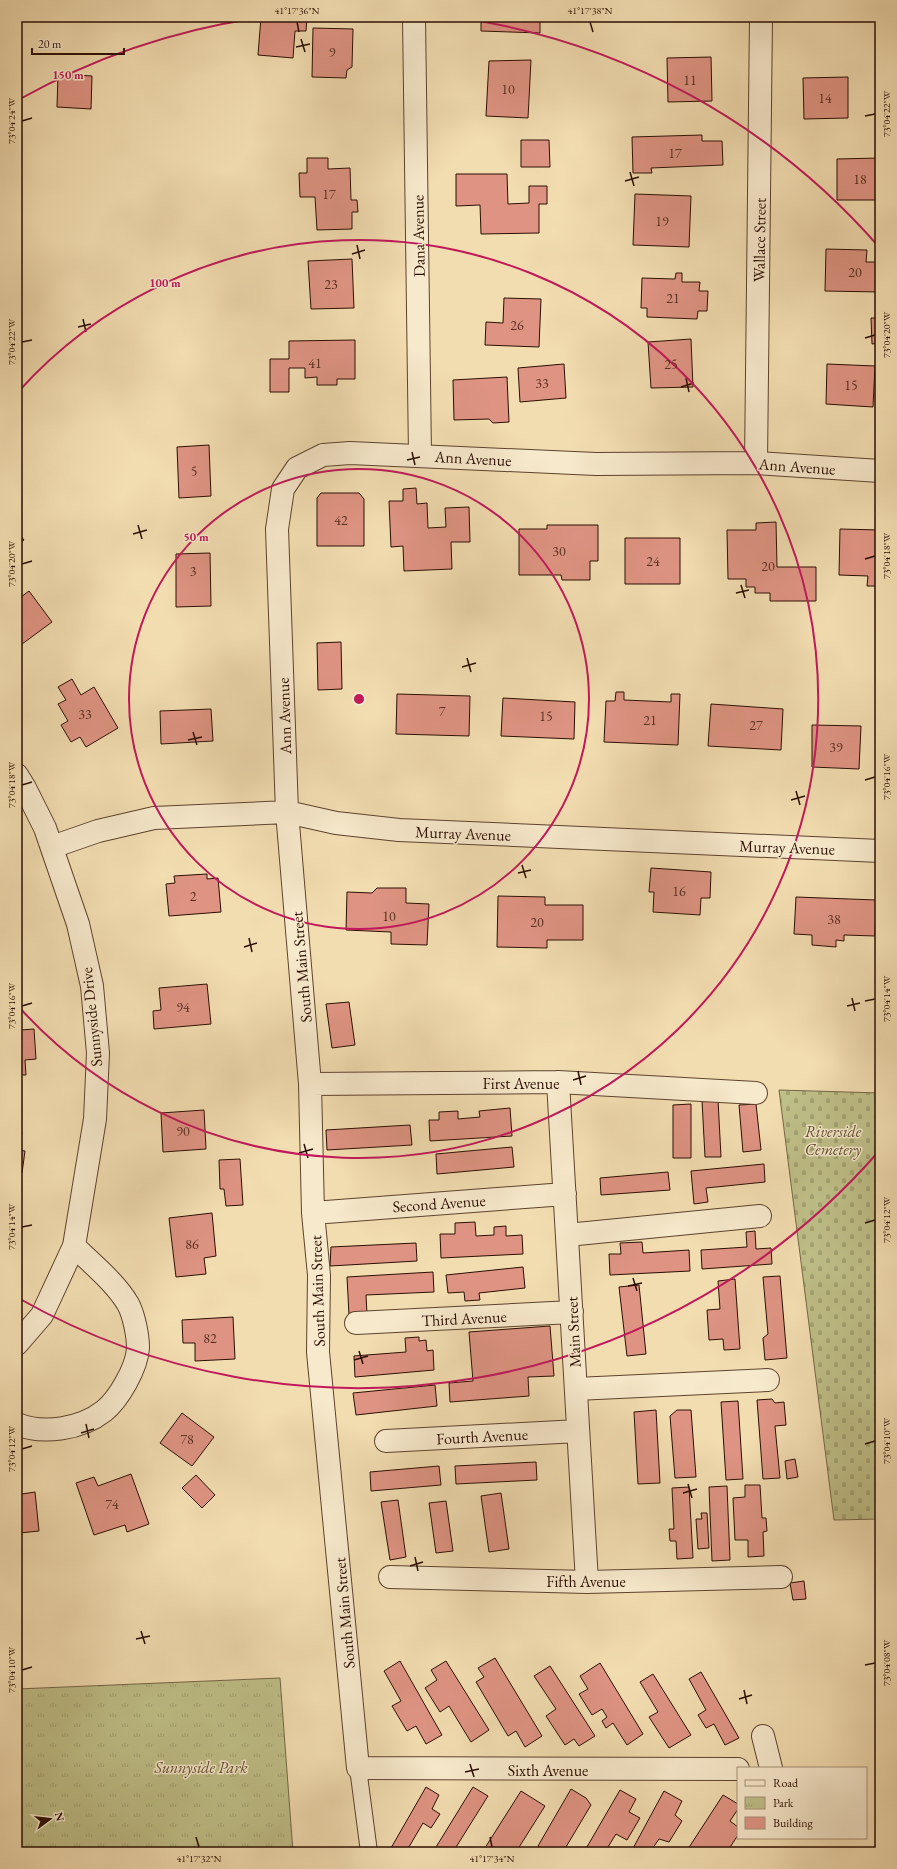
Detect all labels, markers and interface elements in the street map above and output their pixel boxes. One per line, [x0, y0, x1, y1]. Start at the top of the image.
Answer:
text: 41°17'36"N [275, 4, 320, 17]
text: 41°17'38"N [568, 4, 613, 17]
scale bar [32, 30, 124, 56]
text: 20 m [38, 36, 62, 52]
house number: 9 [329, 43, 336, 61]
text: 150 m [52, 67, 84, 83]
house number: 11 [683, 71, 697, 89]
house number: 10 [501, 80, 515, 98]
house number: 14 [818, 89, 832, 107]
text: 73°04'22"W [880, 90, 893, 137]
text: 73°04'24"W [5, 97, 18, 144]
house number: 17 [668, 144, 682, 162]
house number: 18 [853, 170, 867, 188]
house number: 17 [322, 185, 336, 203]
street label: Dana Avenue [407, 195, 430, 277]
street label: Wallace Street [748, 198, 771, 282]
house number: 19 [655, 212, 669, 230]
house number: 20 [848, 263, 862, 281]
text: 100 m [149, 275, 181, 291]
house number: 23 [324, 275, 338, 293]
house number: 21 [666, 289, 680, 307]
text: 73°04'20"W [880, 311, 893, 358]
house number: 26 [510, 316, 524, 334]
text: 73°04'22"W [5, 318, 18, 365]
house number: 41 [308, 354, 322, 372]
house number: 25 [664, 355, 678, 373]
house number: 33 [535, 374, 549, 392]
house number: 15 [844, 376, 858, 394]
street label: Ann Avenue [433, 446, 512, 471]
street label: Ann Avenue [757, 453, 836, 480]
house number: 5 [191, 462, 197, 480]
house number: 42 [334, 511, 348, 529]
text: 50 m [183, 529, 209, 545]
text: 73°04'18"W [880, 532, 893, 579]
text: 73°04'20"W [5, 540, 18, 587]
house number: 30 [552, 542, 566, 560]
house number: 24 [646, 552, 660, 570]
house number: 20 [761, 557, 775, 575]
house number: 3 [190, 562, 197, 580]
street label: Ann Avenue [273, 677, 296, 756]
centre of rings [352, 692, 366, 706]
house number: 7 [439, 702, 446, 720]
house number: 33 [78, 705, 92, 723]
house number: 15 [539, 707, 553, 725]
house number: 21 [643, 711, 657, 729]
house number: 27 [749, 716, 763, 734]
house number: 39 [829, 738, 843, 756]
text: 73°04'16"W [880, 753, 893, 800]
text: 73°04'18"W [5, 761, 18, 808]
street label: Murray Avenue [415, 821, 511, 846]
street label: Murray Avenue [739, 835, 835, 860]
house number: 16 [672, 882, 686, 900]
house number: 2 [190, 887, 197, 905]
house number: 10 [382, 907, 396, 925]
house number: 38 [827, 910, 841, 928]
street label: South Main Street [286, 911, 317, 1023]
house number: 20 [530, 913, 544, 931]
street label: Sunnyside Drive [76, 966, 107, 1068]
text: 73°04'14"W [880, 975, 893, 1022]
text: 73°04'16"W [5, 982, 18, 1029]
house number: 94 [176, 998, 190, 1016]
street label: First Avenue [483, 1073, 559, 1094]
park label: Riverside Cemetery [805, 1121, 862, 1160]
house number: 90 [176, 1122, 190, 1140]
street label: Second Avenue [392, 1190, 486, 1217]
text: 73°04'12"W [880, 1196, 893, 1243]
text: 73°04'14"W [5, 1203, 18, 1250]
house number: 86 [185, 1235, 199, 1253]
street label: South Main Street [305, 1235, 330, 1347]
street label: Main Street [561, 1296, 586, 1368]
street label: Third Avenue [421, 1306, 507, 1331]
house number: 82 [203, 1329, 217, 1347]
text: 73°04'10"W [880, 1417, 893, 1464]
street label: Fourth Avenue [436, 1424, 528, 1449]
text: 73°04'12"W [5, 1425, 18, 1472]
house number: 78 [180, 1430, 194, 1448]
house number: 74 [105, 1495, 119, 1513]
street label: South Main Street [329, 1557, 360, 1669]
street label: Fifth Avenue [546, 1571, 626, 1592]
text: 73°04'08"W [880, 1639, 893, 1686]
text: 73°04'10"W [5, 1646, 18, 1693]
park label: Sunnyside Park [153, 1757, 248, 1778]
street label: Sixth Avenue [508, 1760, 588, 1781]
legend [737, 1767, 867, 1839]
text: Road [773, 1775, 799, 1791]
text: Park [773, 1795, 794, 1811]
north arrow [30, 1799, 70, 1839]
text: N [52, 1810, 68, 1823]
text: Building [773, 1815, 814, 1831]
text: 41°17'32"N [177, 1852, 222, 1865]
text: 41°17'34"N [470, 1852, 515, 1865]

